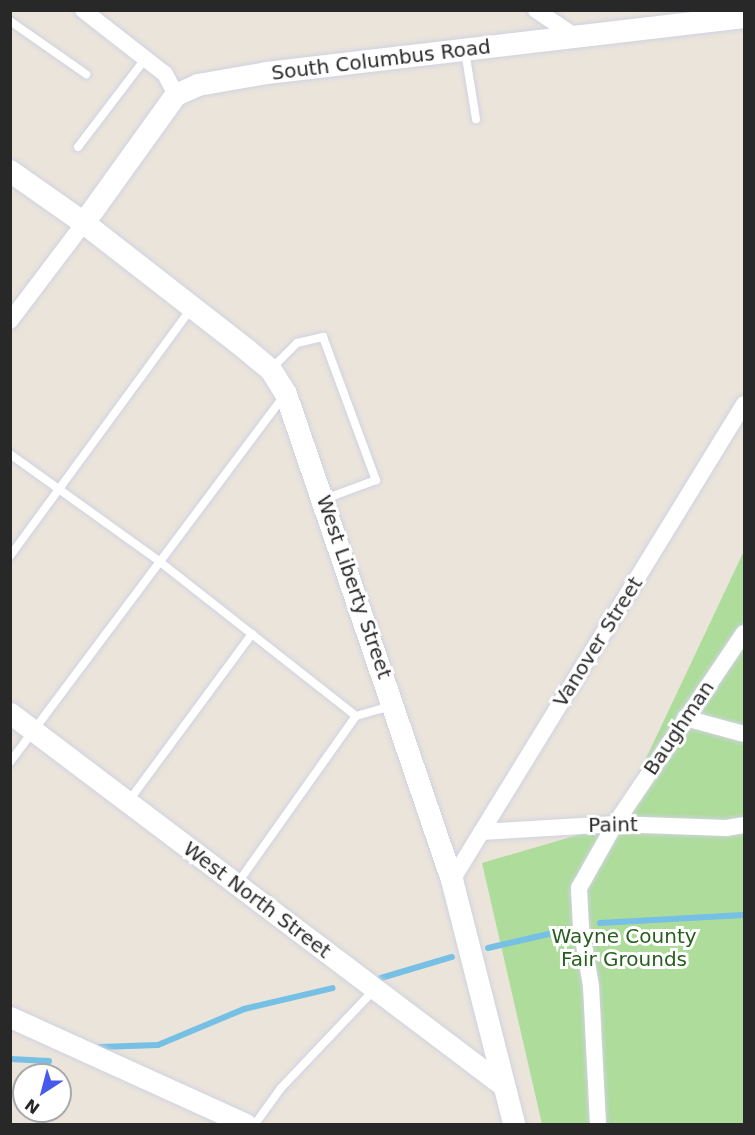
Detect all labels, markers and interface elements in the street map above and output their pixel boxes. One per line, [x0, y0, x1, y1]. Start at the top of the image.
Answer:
street label: South Columbus Road [270, 35, 492, 85]
street label: West Liberty Street [311, 492, 397, 682]
street label: Vanover Street [548, 573, 648, 711]
street label: Baughman [639, 676, 719, 780]
street label: Paint [588, 813, 638, 837]
street label: West North Street [178, 837, 336, 963]
park label: Wayne County Fair Grounds [551, 924, 697, 971]
north arrow [12, 1063, 72, 1123]
text: N [21, 1095, 43, 1118]

